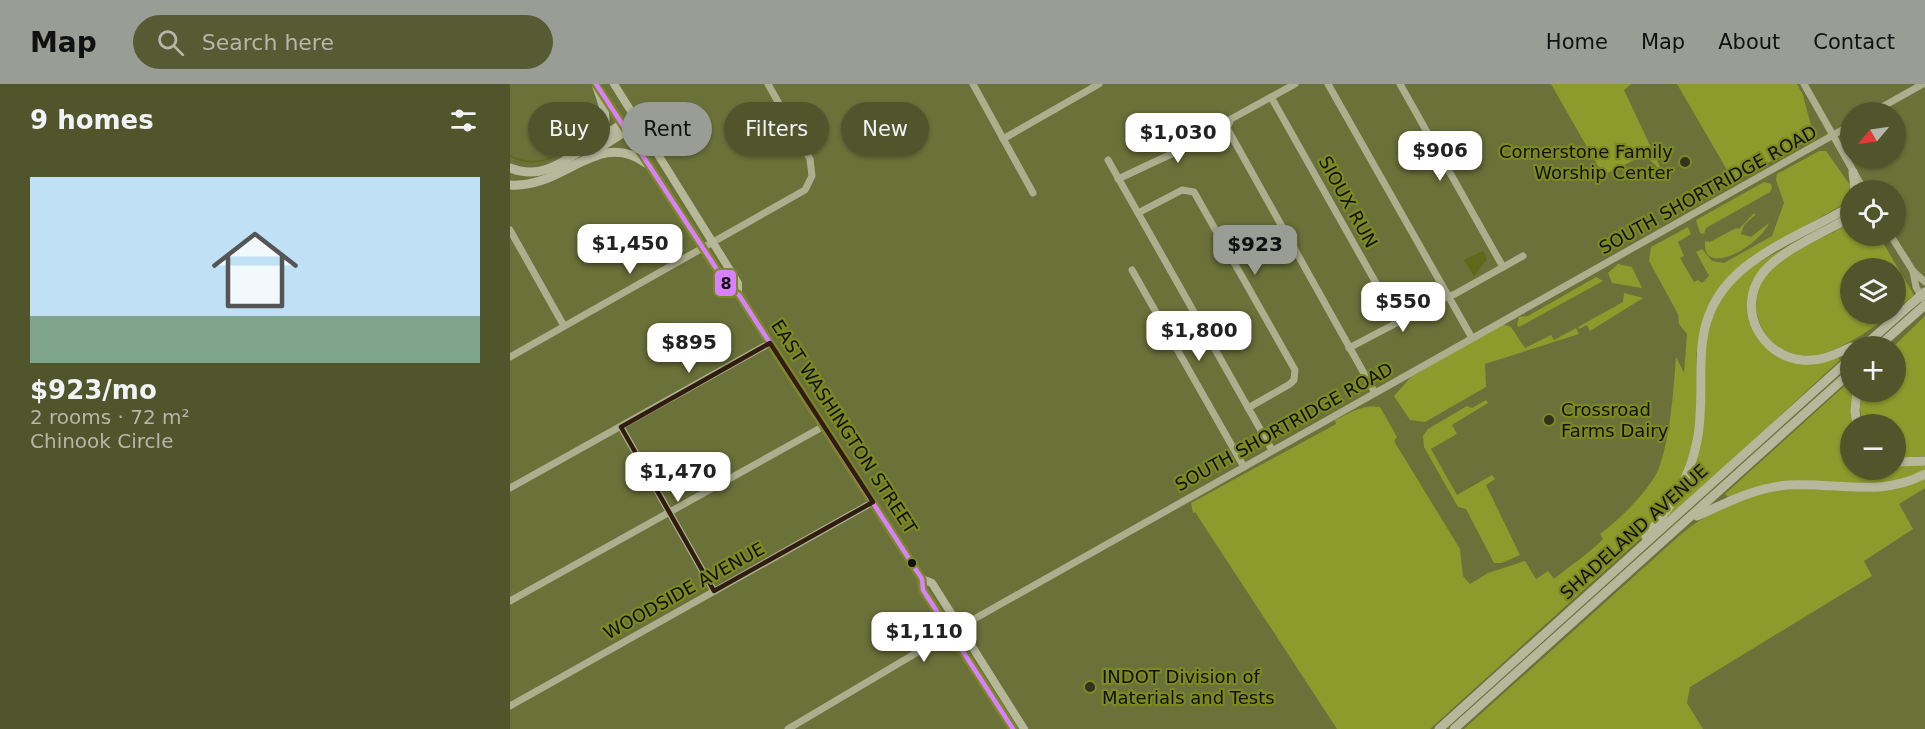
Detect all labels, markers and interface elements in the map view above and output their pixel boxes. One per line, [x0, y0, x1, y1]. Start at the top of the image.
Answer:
search box [133, 15, 553, 69]
text: Map [30, 26, 97, 59]
icon: search [154, 26, 187, 59]
text: Search here [202, 30, 334, 55]
text: Home [1546, 30, 1608, 54]
text: Map [1641, 30, 1685, 54]
text: About [1718, 30, 1780, 54]
text: Contact [1813, 30, 1895, 54]
chip: Buy [528, 102, 610, 156]
chip: Rent [622, 102, 712, 156]
chip: Filters [724, 102, 829, 156]
chip: New [841, 102, 929, 156]
north arrow [1840, 102, 1906, 168]
map controls [1840, 102, 1906, 480]
icon: filters [447, 104, 480, 137]
text: 9 homes [30, 105, 154, 135]
pin: $1,030 [1129, 113, 1227, 164]
text: $1,030 [1139, 120, 1217, 144]
street label: SOUTH SHORTRIDGE ROAD [1595, 121, 1820, 258]
pin: $906 [1404, 131, 1476, 182]
text: $906 [1412, 138, 1468, 162]
place label: Cornerstone Family Worship Center [1499, 141, 1674, 183]
street label: SIOUX RUN [1315, 152, 1382, 251]
marker: Cornerstone Family Worship Center [1678, 155, 1692, 169]
button: locate [1840, 180, 1906, 246]
icon: home [201, 216, 309, 324]
pin: $1,450 [581, 224, 679, 275]
pin: $923 [1219, 225, 1291, 276]
text: $1,450 [591, 231, 669, 255]
text: $923 [1227, 232, 1283, 256]
button: layers [1840, 258, 1906, 324]
line badge: 8 [714, 269, 737, 297]
text: 8 [720, 274, 732, 293]
pin: $550 [1367, 282, 1439, 333]
text: $550 [1375, 289, 1431, 313]
pin: $1,800 [1150, 311, 1248, 362]
street label: EAST WASHINGTON STREET [767, 316, 922, 539]
text: $1,800 [1160, 318, 1238, 342]
pin: $895 [653, 323, 725, 374]
text: $895 [661, 330, 717, 354]
button: + [1840, 336, 1906, 402]
street label: SOUTH SHORTRIDGE ROAD [1171, 358, 1396, 495]
text: $923/mo [30, 375, 157, 405]
place label: Crossroad Farms Dairy [1561, 399, 1669, 441]
text: 2 rooms · 72 m² [30, 405, 190, 429]
marker: Crossroad Farms Dairy [1542, 413, 1556, 427]
button: − [1840, 414, 1906, 480]
text: Chinook Circle [30, 429, 173, 453]
pin: $1,470 [629, 452, 727, 503]
text: $1,470 [639, 459, 717, 483]
street label: SHADELAND AVENUE [1556, 460, 1712, 603]
street label: WOODSIDE AVENUE [600, 538, 768, 644]
unlabelled marker [906, 557, 918, 569]
pin: $1,110 [875, 612, 973, 663]
text: $1,110 [885, 619, 963, 643]
place label: INDOT Division of Materials and Tests [1102, 666, 1275, 708]
marker: INDOT Division of Materials and Tests [1083, 680, 1097, 694]

